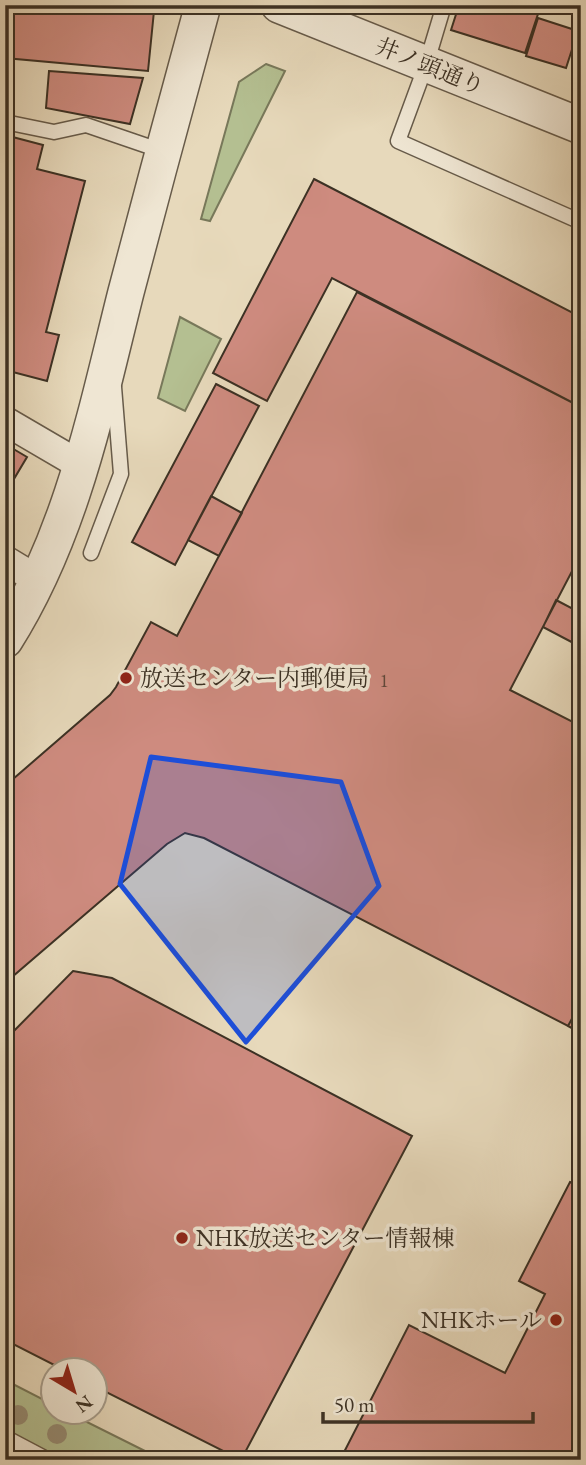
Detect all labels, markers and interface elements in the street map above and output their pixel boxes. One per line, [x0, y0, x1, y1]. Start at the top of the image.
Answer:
street label: 井ノ頭通り [371, 31, 489, 101]
place label: 放送センター内郵便局 [140, 663, 369, 693]
house number: 1 [379, 668, 389, 693]
marker: 放送センター内郵便局 [118, 670, 134, 686]
place label: NHK放送センター情報棟 [196, 1223, 455, 1253]
marker: NHK放送センター情報棟 [174, 1230, 190, 1246]
place label: NHKホール [421, 1305, 542, 1335]
marker: NHKホール [548, 1312, 564, 1328]
north arrow [38, 1356, 108, 1426]
scale bar [323, 1381, 534, 1425]
text: N [70, 1389, 98, 1419]
text: 50 m [334, 1391, 375, 1418]

